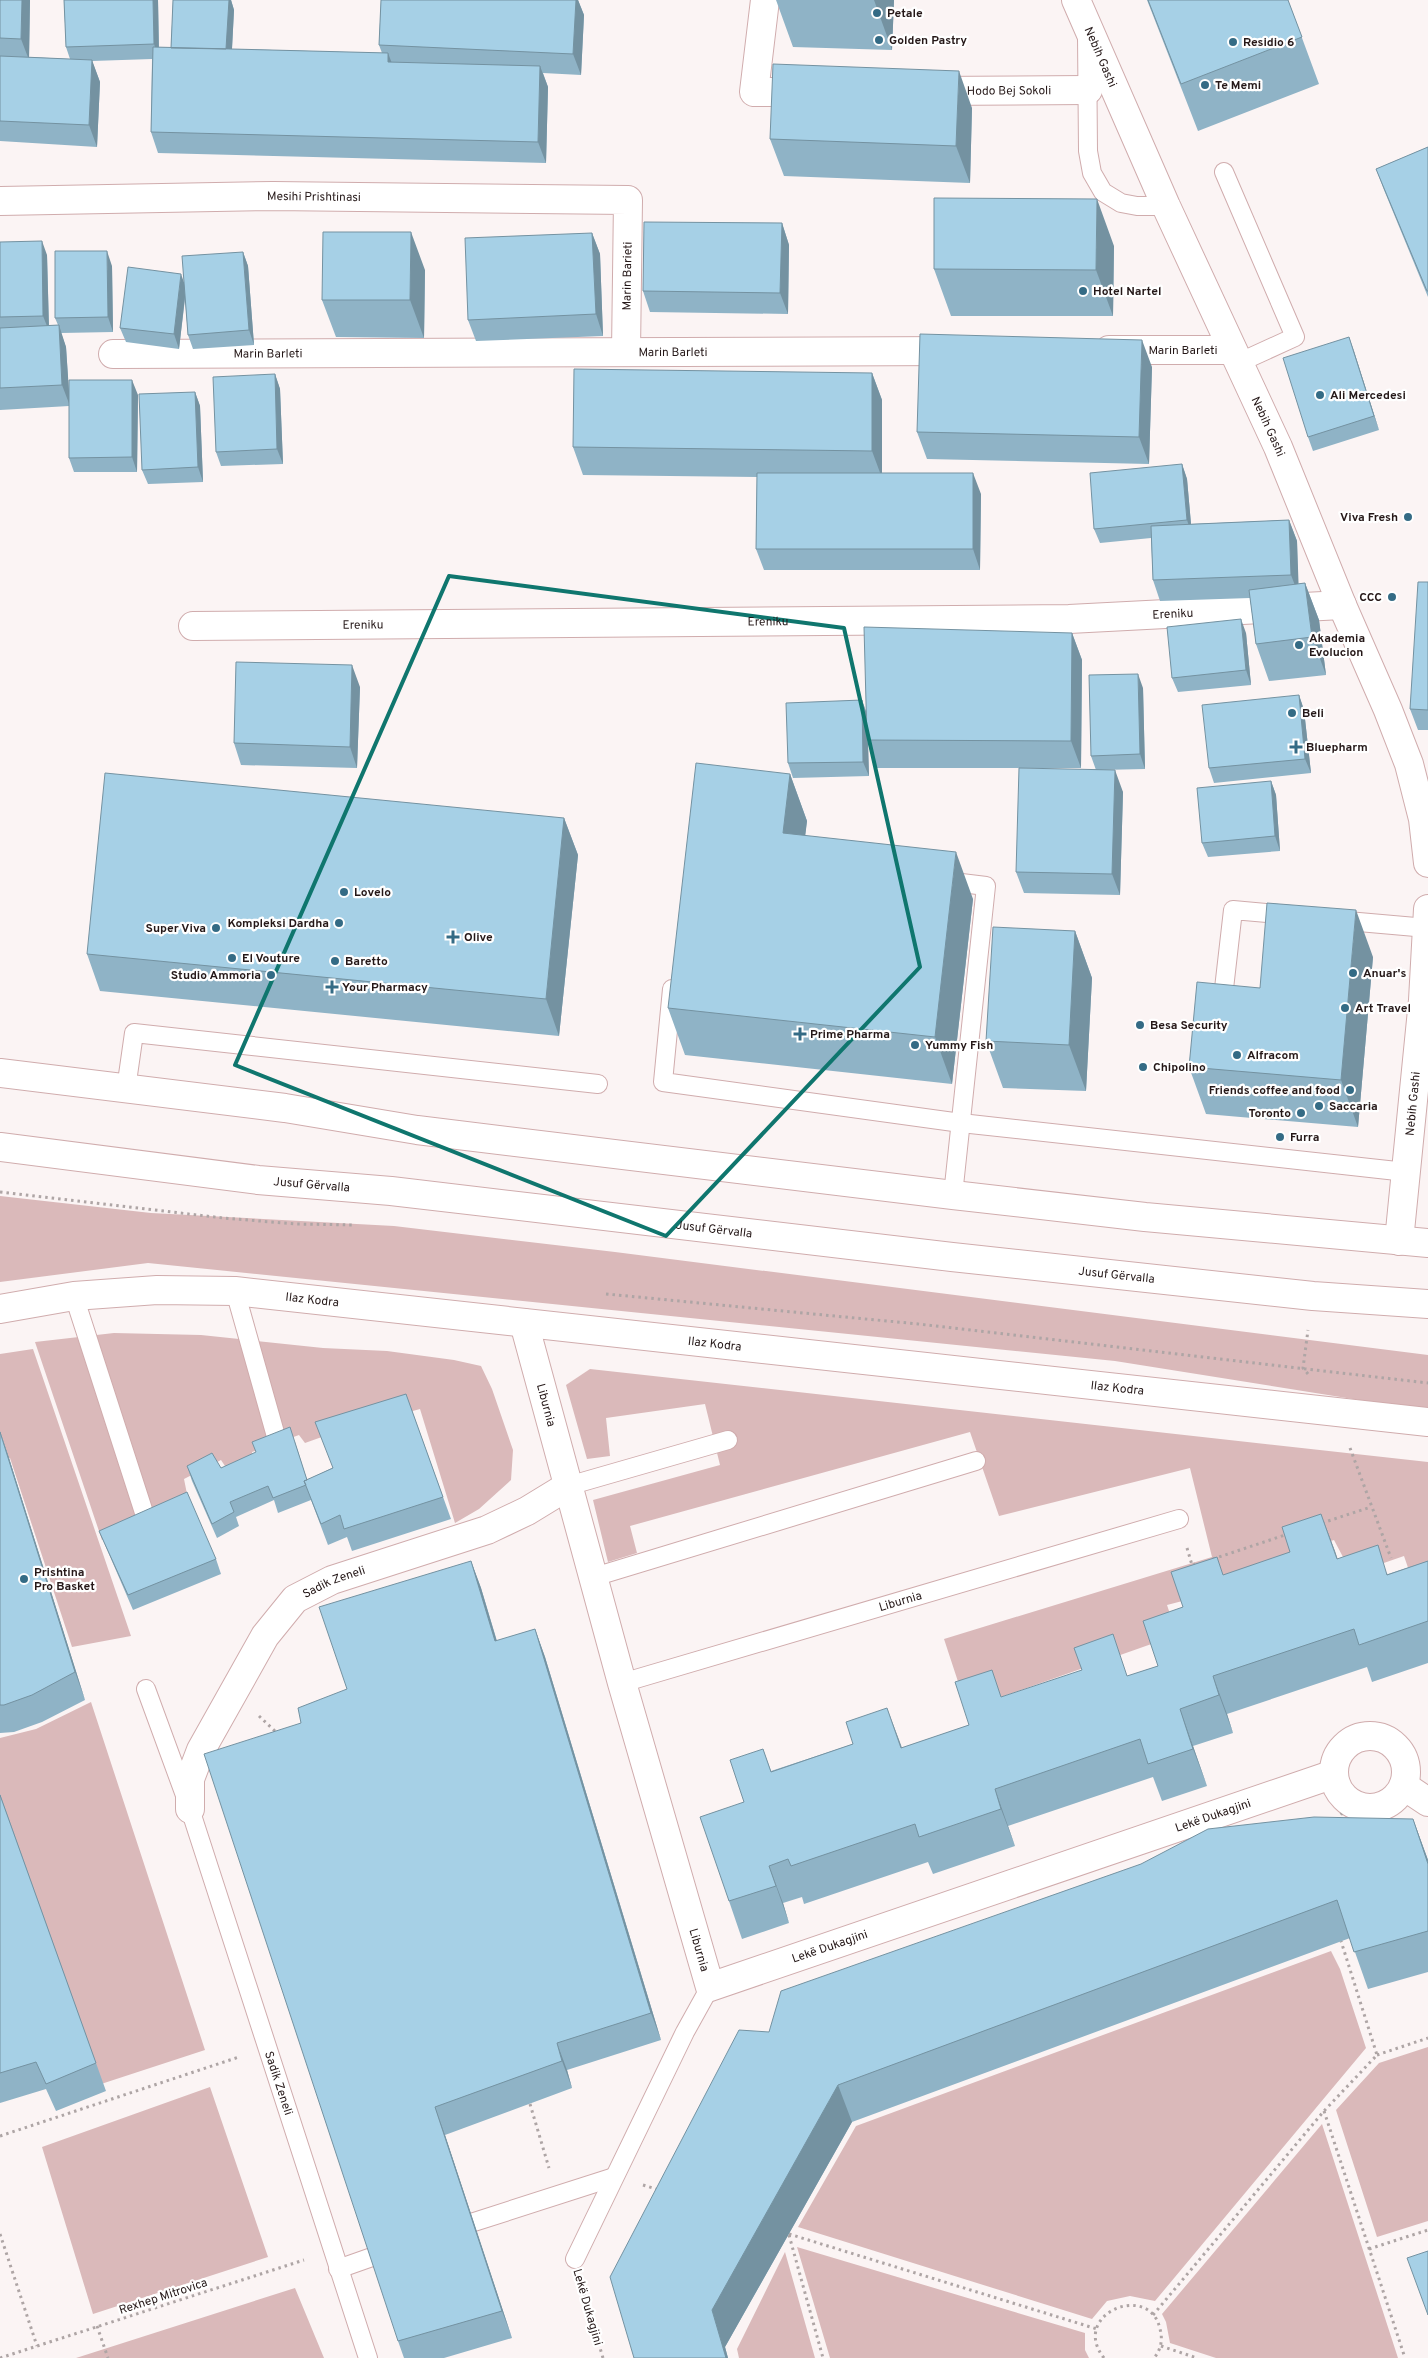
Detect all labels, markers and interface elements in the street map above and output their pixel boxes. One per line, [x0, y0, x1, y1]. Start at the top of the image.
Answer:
place label: Petale [887, 6, 923, 22]
marker: Petale [871, 7, 883, 19]
street label: Nebih Gashi [1080, 24, 1120, 90]
place label: Golden Pastry [889, 33, 967, 49]
marker: Golden Pastry [873, 34, 885, 46]
place label: Residio 6 [1243, 35, 1294, 51]
marker: Residio 6 [1227, 36, 1239, 48]
place label: Te Memi [1215, 78, 1261, 94]
marker: Te Memi [1199, 79, 1211, 91]
street label: Hodo Bej Sokoli [967, 83, 1051, 100]
street label: Mesihi Prishtinasi [267, 189, 361, 206]
street label: Marin Barieti [619, 241, 637, 311]
place label: Hotel Nartel [1093, 284, 1161, 300]
marker: Hotel Nartel [1077, 285, 1089, 297]
street label: Marin Barleti [1149, 343, 1217, 359]
street label: Marin Barleti [638, 345, 708, 361]
street label: Marin Barleti [233, 346, 303, 363]
place label: Ali Mercedesi [1330, 388, 1406, 404]
marker: Ali Mercedesi [1314, 389, 1326, 401]
street label: Nebih Gashi [1247, 394, 1288, 459]
place label: Viva Fresh [1340, 510, 1398, 526]
marker: Viva Fresh [1402, 511, 1414, 523]
place label: CCC [1359, 590, 1382, 606]
marker: CCC [1386, 591, 1398, 603]
street label: Ereniku [1152, 606, 1194, 624]
street label: Ereniku [747, 614, 788, 631]
street label: Ereniku [342, 617, 384, 634]
place label: Akademia Evolucion [1309, 631, 1365, 661]
marker: Akademia Evolucion [1293, 639, 1305, 651]
place label: Beli [1302, 706, 1324, 722]
marker: Beli [1286, 707, 1298, 719]
place label: Bluepharm [1306, 740, 1368, 756]
marker: Bluepharm [1290, 741, 1302, 753]
place label: Lovelo [354, 885, 391, 901]
marker: Lovelo [338, 886, 350, 898]
place label: Kompleksi Dardha [227, 916, 329, 932]
marker: Kompleksi Dardha [333, 917, 345, 929]
place label: Super Viva [146, 921, 206, 937]
marker: Super Viva [210, 922, 222, 934]
marker: Olive [446, 930, 460, 944]
place label: Olive [464, 930, 493, 946]
place label: El Vouture [242, 951, 300, 967]
marker: El Vouture [226, 952, 238, 964]
place label: Baretto [345, 954, 388, 970]
marker: Baretto [329, 955, 341, 967]
place label: Anuar's [1363, 966, 1407, 982]
marker: Anuar's [1347, 967, 1359, 979]
place label: Studio Ammoria [171, 968, 261, 984]
marker: Studio Ammoria [265, 969, 277, 981]
place label: Your Pharmacy [342, 980, 428, 996]
marker: Your Pharmacy [326, 981, 338, 993]
place label: Art Travel [1355, 1001, 1411, 1017]
marker: Art Travel [1339, 1002, 1351, 1014]
place label: Besa Security [1150, 1018, 1228, 1034]
marker: Besa Security [1134, 1019, 1146, 1031]
place label: Prime Pharma [810, 1027, 890, 1043]
marker: Prime Pharma [794, 1028, 806, 1040]
place label: Yummy Fish [925, 1038, 993, 1054]
marker: Yummy Fish [909, 1039, 921, 1051]
place label: Alfracom [1247, 1048, 1299, 1064]
marker: Alfracom [1231, 1049, 1243, 1061]
place label: Chipolino [1153, 1060, 1206, 1076]
marker: Chipolino [1137, 1061, 1149, 1073]
street label: Nebih Gashi [1403, 1071, 1425, 1137]
place label: Friends coffee and food [1209, 1083, 1340, 1099]
marker: Friends coffee and food [1344, 1084, 1356, 1096]
place label: Saccaria [1329, 1099, 1378, 1115]
marker: Saccaria [1313, 1100, 1325, 1112]
place label: Toronto [1248, 1106, 1291, 1122]
marker: Toronto [1295, 1107, 1307, 1119]
place label: Furra [1290, 1130, 1319, 1146]
marker: Furra [1274, 1131, 1286, 1143]
street label: Jusuf Gërvalla [273, 1174, 351, 1197]
street label: Jusuf Gërvalla [675, 1218, 753, 1242]
street label: Jusuf Gërvalla [1077, 1264, 1156, 1288]
street label: Ilaz Kodra [284, 1290, 340, 1311]
street label: Ilaz Kodra [687, 1334, 742, 1356]
street label: Ilaz Kodra [1090, 1378, 1145, 1400]
street label: Liburnia [532, 1382, 559, 1429]
street label: Sadik Zeneli [300, 1563, 367, 1603]
place label: Prishtina Pro Basket [34, 1565, 95, 1595]
marker: Prishtina Pro Basket [18, 1573, 30, 1585]
street label: Liburnia [877, 1588, 924, 1616]
street label: Lekë Dukagjini [1173, 1796, 1253, 1837]
street label: Liburnia [684, 1927, 712, 1974]
street label: Lekë Dukagjini [790, 1927, 870, 1967]
street label: Sadik Zeneli [260, 2049, 296, 2118]
street label: Lekë Dukagjini [568, 2267, 606, 2347]
street label: Rexhep Mitrovica [117, 2275, 210, 2319]

